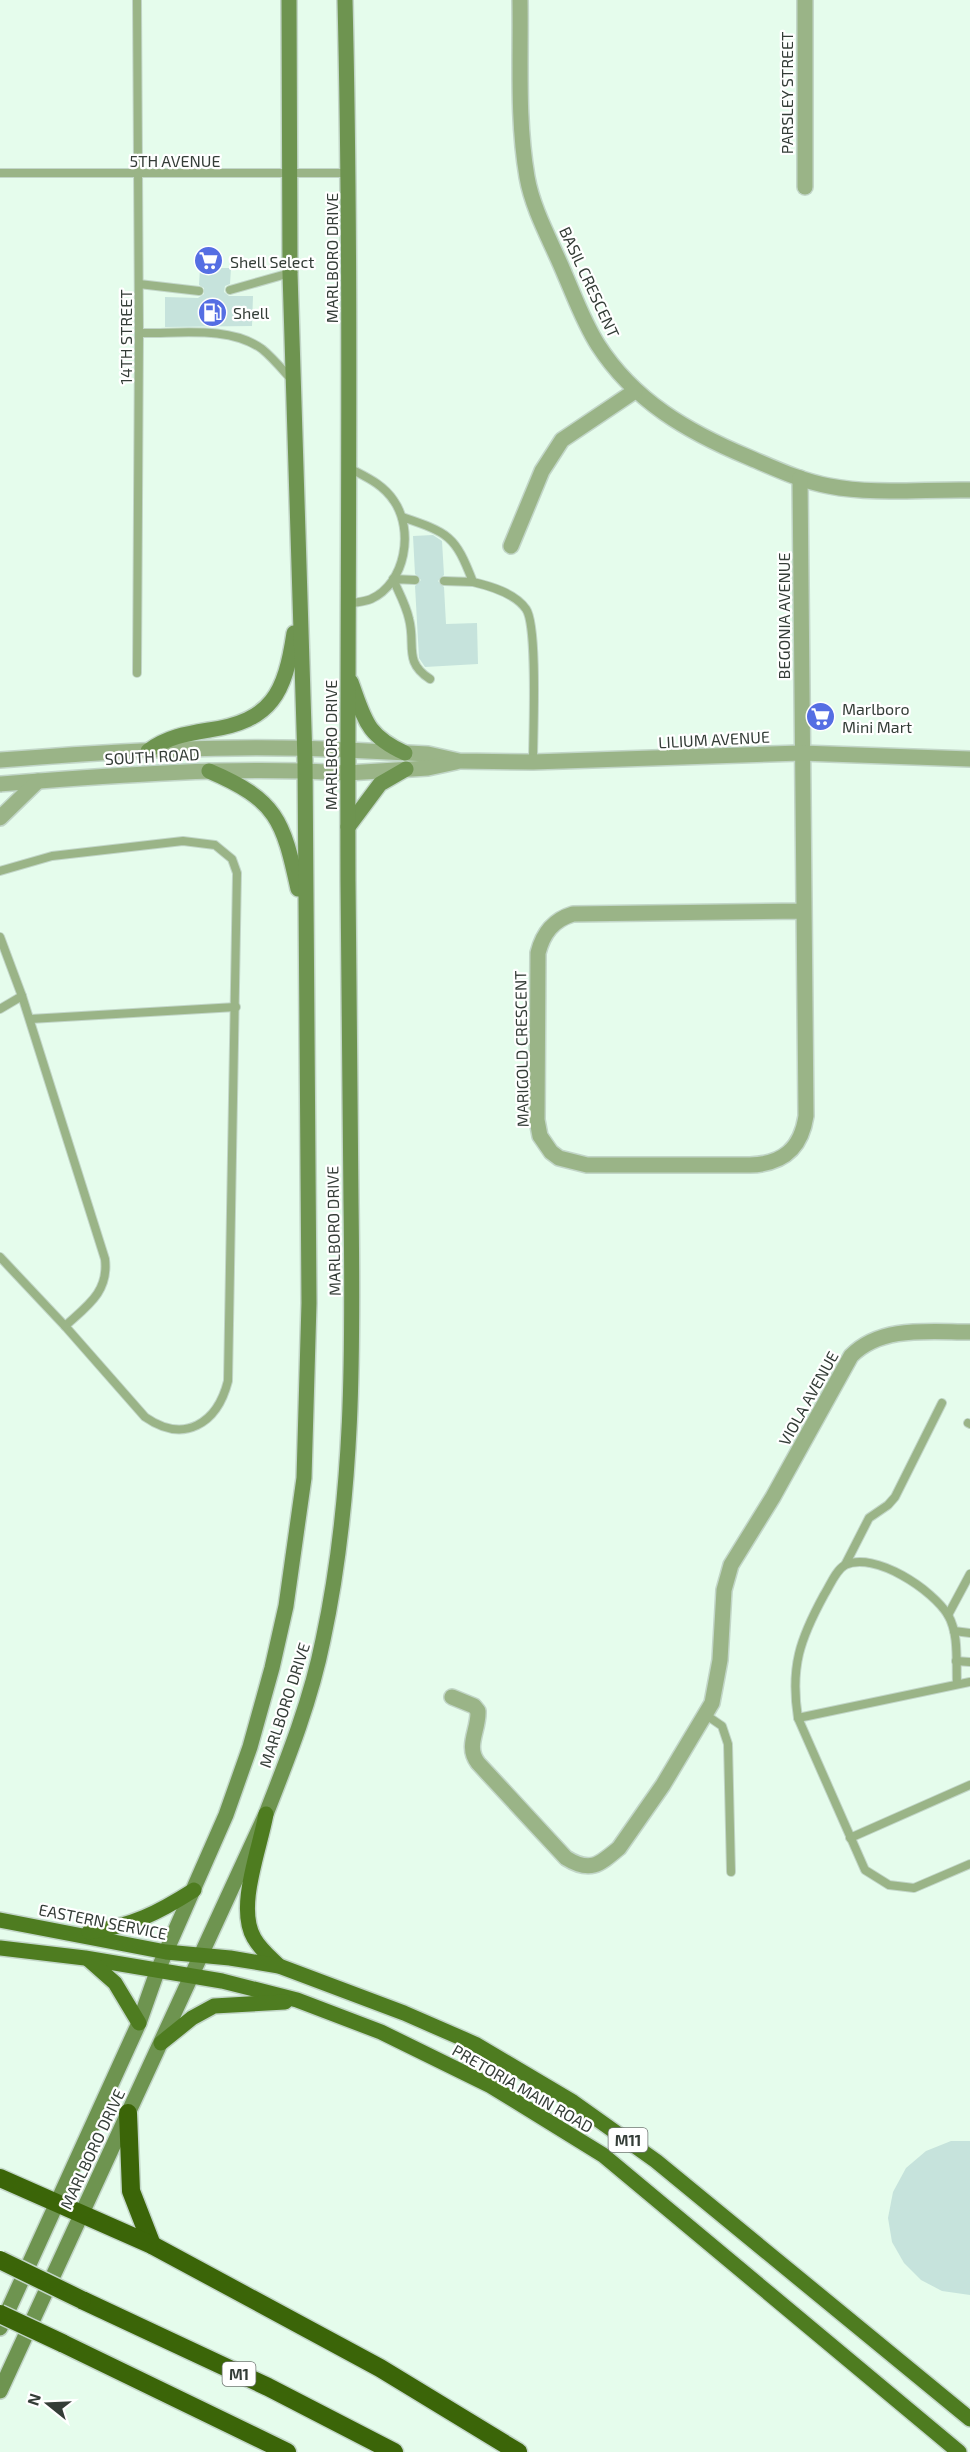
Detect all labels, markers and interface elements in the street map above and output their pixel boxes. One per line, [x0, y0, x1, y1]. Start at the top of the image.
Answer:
street label: PARSLEY STREET [777, 32, 796, 154]
street label: 5TH AVENUE [130, 151, 220, 170]
street label: MARLBORO DRIVE [322, 193, 341, 323]
street label: BASIL CRESCENT [556, 224, 624, 340]
supermarket icon: Shell Select [193, 245, 225, 277]
place label: Shell Select [230, 252, 314, 271]
street label: 14TH STREET [116, 290, 135, 384]
fuel station icon: Shell [196, 296, 228, 328]
place label: Shell [233, 303, 270, 322]
street label: BEGONIA AVENUE [774, 553, 793, 679]
street label: MARLBORO DRIVE [321, 680, 340, 810]
place label: Marlboro Mini Mart [842, 699, 912, 736]
supermarket icon: Marlboro Mini Mart [805, 701, 837, 733]
street label: LILIUM AVENUE [658, 727, 770, 751]
street label: SOUTH ROAD [104, 744, 200, 768]
street label: MARIGOLD CRESCENT [510, 970, 532, 1128]
street label: MARLBORO DRIVE [322, 1166, 344, 1296]
street label: VIOLA AVENUE [774, 1348, 842, 1448]
street label: MARLBORO DRIVE [255, 1640, 313, 1770]
street label: EASTERN SERVICE [37, 1899, 169, 1943]
street label: PRETORIA MAIN ROAD [449, 2040, 597, 2136]
street label: MARLBORO DRIVE [56, 2086, 128, 2212]
road number: M11 [608, 2128, 648, 2152]
road number: M1 [222, 2362, 256, 2386]
north arrow [18, 2374, 78, 2434]
text: N [22, 2391, 44, 2408]

